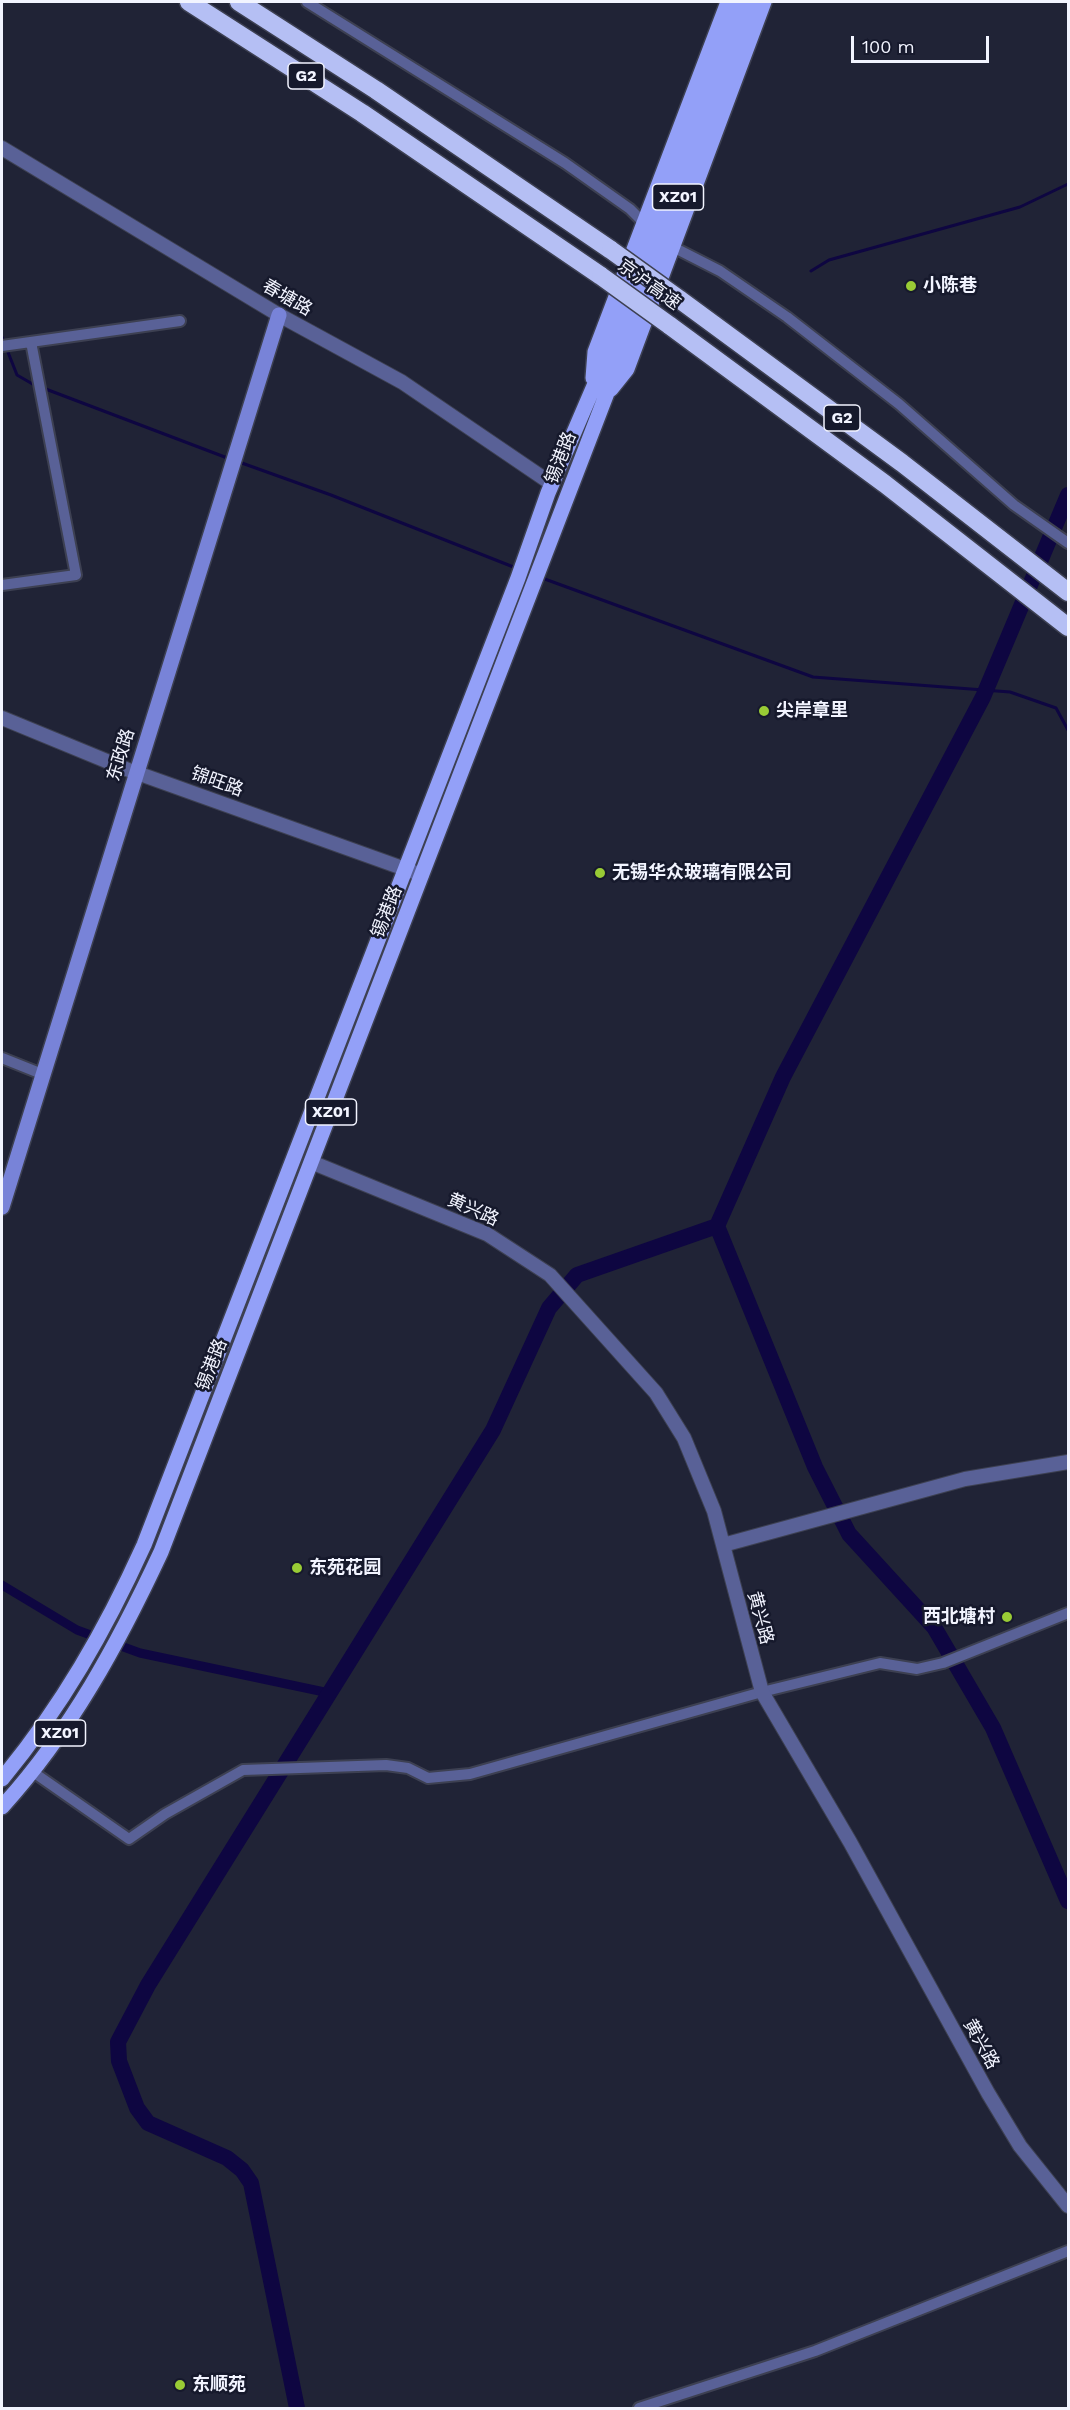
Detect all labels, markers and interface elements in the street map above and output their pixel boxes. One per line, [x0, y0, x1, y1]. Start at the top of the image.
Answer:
scale bar [854, 24, 992, 62]
text: 100 m [862, 36, 915, 57]
road number: G2 [288, 63, 324, 89]
road number: XZ01 [652, 184, 704, 210]
street label: 京沪高速 [614, 255, 684, 315]
street label: 春塘路 [258, 275, 316, 321]
place label: 小陈巷 [923, 275, 977, 297]
marker: 小陈巷 [904, 279, 918, 293]
road number: G2 [824, 405, 860, 431]
street label: 锡港路 [541, 429, 581, 487]
place label: 尖岸章里 [776, 700, 848, 722]
marker: 尖岸章里 [757, 704, 771, 718]
street label: 东政路 [103, 726, 139, 784]
street label: 锦旺路 [188, 763, 246, 801]
place label: 无锡华众玻璃有限公司 [612, 862, 792, 884]
marker: 无锡华众玻璃有限公司 [593, 866, 607, 880]
street label: 锡港路 [367, 883, 407, 941]
road number: XZ01 [306, 1099, 356, 1125]
street label: 黄兴路 [444, 1189, 502, 1231]
street label: 锡港路 [192, 1336, 232, 1394]
place label: 东苑花园 [309, 1557, 381, 1579]
marker: 东苑花园 [290, 1561, 304, 1575]
street label: 黄兴路 [743, 1589, 777, 1647]
place label: 西北塘村 [923, 1606, 995, 1628]
marker: 西北塘村 [1000, 1610, 1014, 1624]
road number: XZ01 [34, 1720, 86, 1746]
street label: 黄兴路 [958, 2015, 1004, 2073]
place label: 东顺苑 [192, 2374, 246, 2396]
marker: 东顺苑 [173, 2378, 187, 2392]

